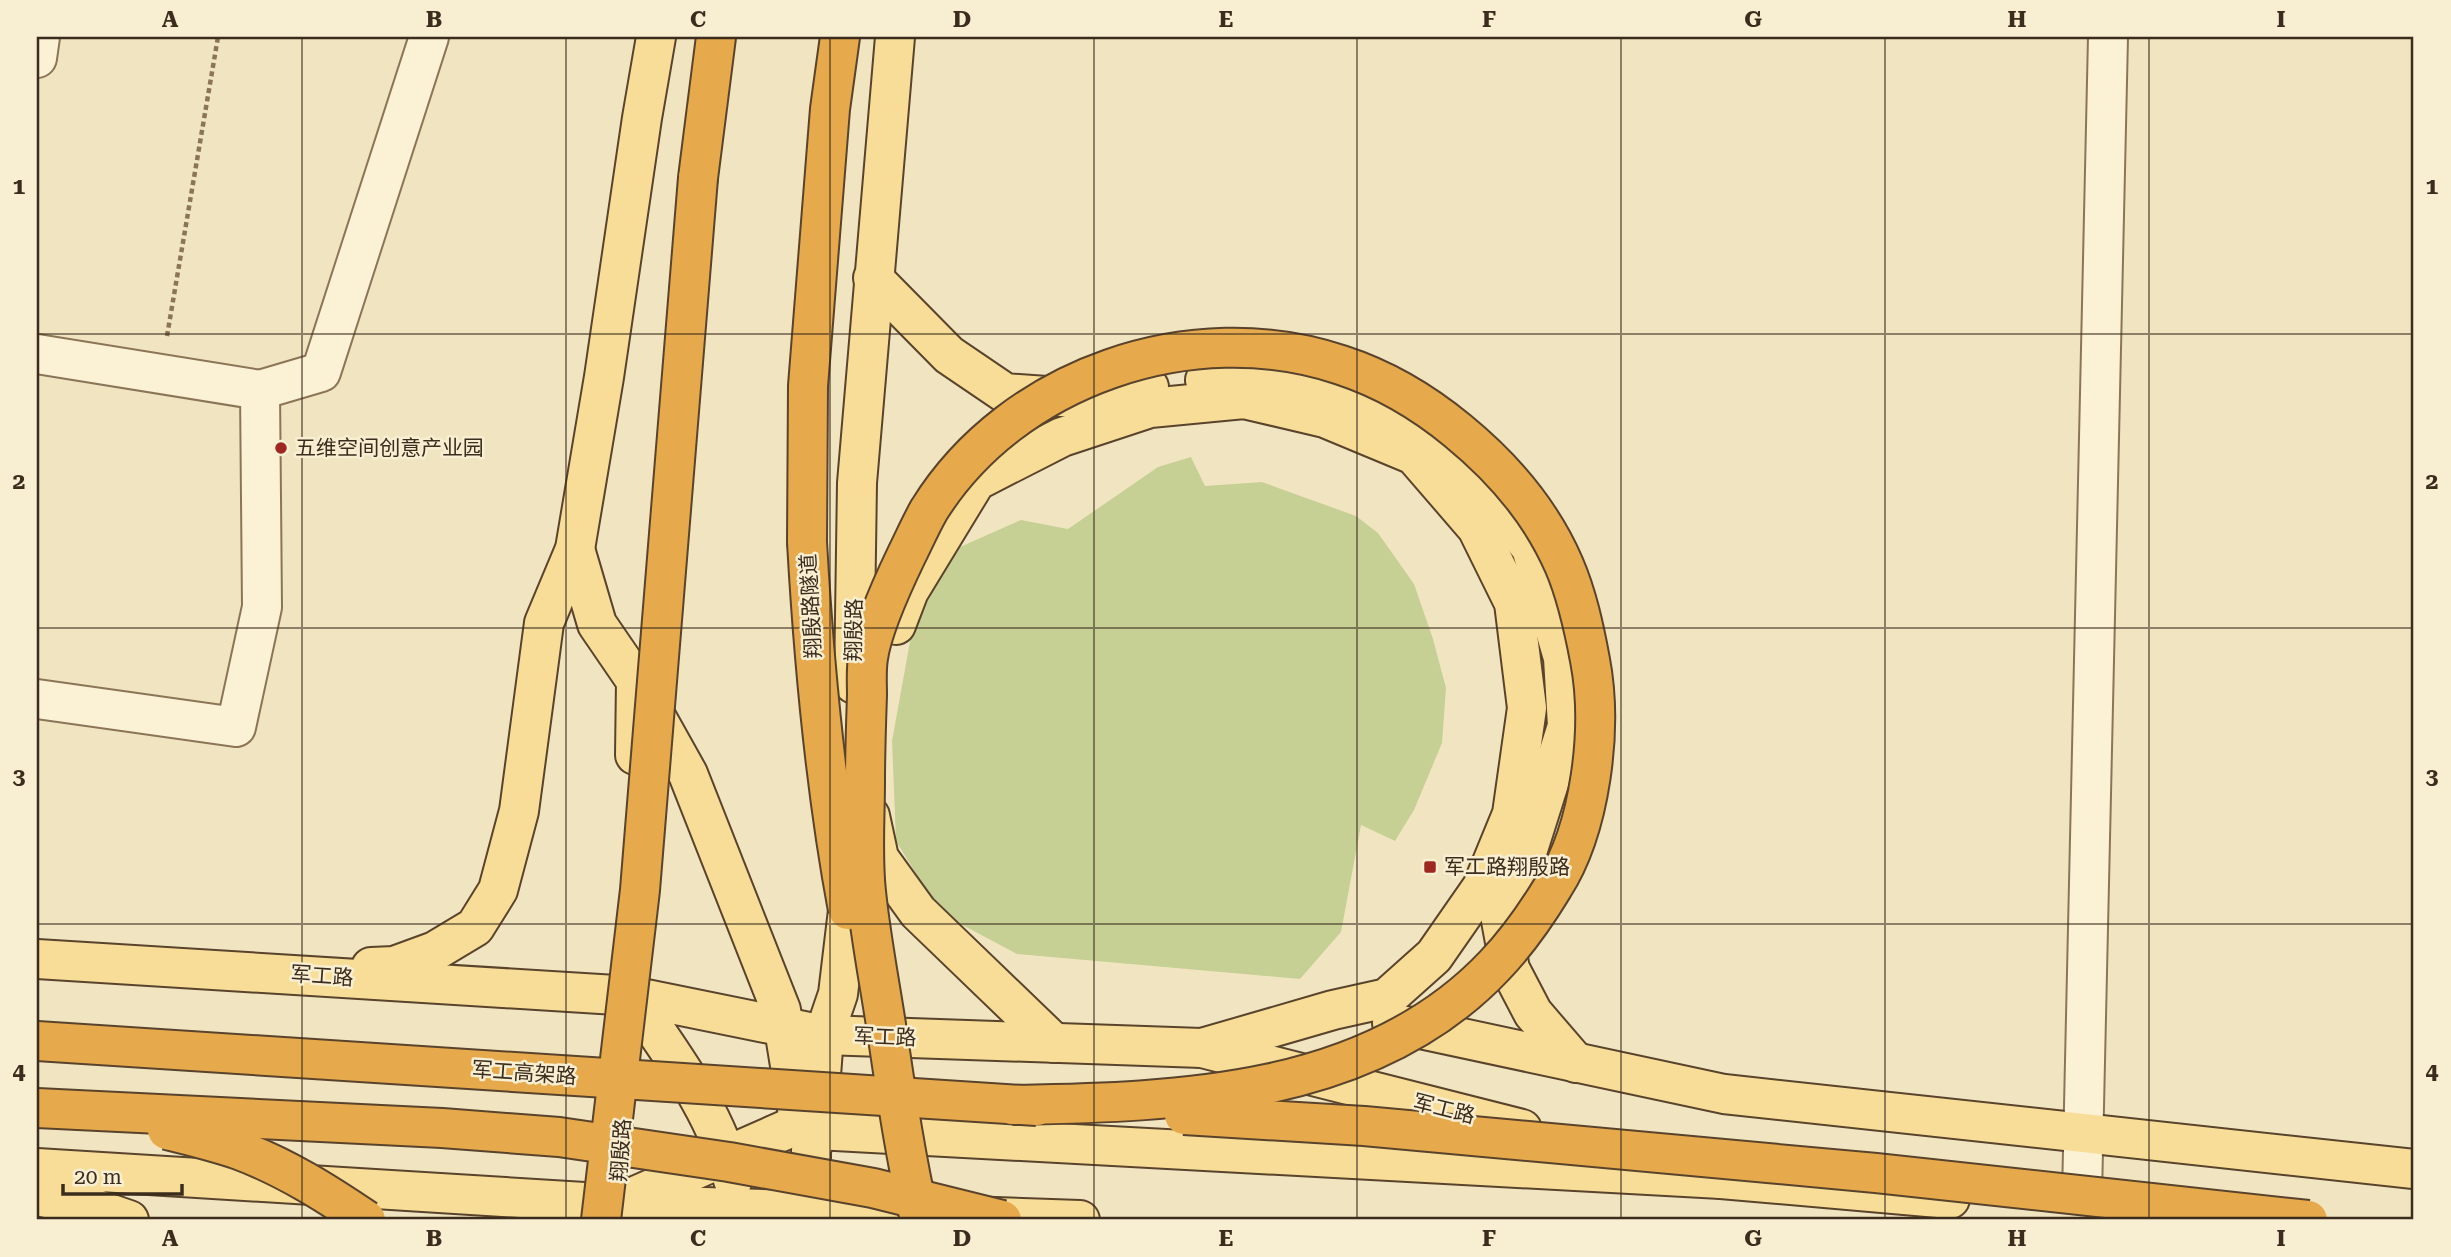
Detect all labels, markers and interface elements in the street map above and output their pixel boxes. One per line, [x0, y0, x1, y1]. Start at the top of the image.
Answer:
text: A [162, 6, 179, 33]
text: B [426, 6, 442, 33]
text: C [690, 6, 706, 33]
text: D [953, 6, 971, 33]
text: E [1219, 6, 1233, 33]
text: F [1482, 6, 1496, 33]
text: G [1744, 6, 1762, 33]
text: H [2008, 6, 2027, 33]
text: I [2276, 6, 2286, 33]
text: 1 [13, 173, 26, 200]
text: 1 [2426, 173, 2439, 200]
place label: 五维空间创意产业园 [295, 436, 484, 460]
marker: 五维空间创意产业园 [273, 440, 289, 456]
text: 2 [13, 468, 25, 495]
text: 2 [2426, 468, 2438, 495]
street label: 翔殷路隧道 [796, 553, 826, 659]
street label: 翔殷路 [841, 598, 867, 662]
text: 3 [13, 763, 26, 790]
text: 3 [2426, 763, 2439, 790]
place label: 军工路翔殷路 [1444, 855, 1570, 879]
marker: 军工路翔殷路 [1422, 859, 1438, 875]
street label: 军工路 [290, 962, 354, 990]
street label: 军工路 [853, 1024, 917, 1050]
street label: 军工高架路 [471, 1057, 577, 1089]
text: 4 [13, 1058, 26, 1085]
text: 4 [2426, 1058, 2439, 1085]
street label: 军工路 [1411, 1090, 1477, 1128]
street label: 翔殷路 [607, 1118, 635, 1182]
scale bar [63, 1152, 182, 1196]
text: 20 m [74, 1165, 122, 1189]
text: A [162, 1225, 179, 1252]
text: B [426, 1225, 442, 1252]
text: C [690, 1225, 706, 1252]
text: D [953, 1225, 971, 1252]
text: E [1219, 1225, 1233, 1252]
text: F [1482, 1225, 1496, 1252]
text: G [1744, 1225, 1762, 1252]
text: H [2008, 1225, 2027, 1252]
text: I [2276, 1225, 2286, 1252]

